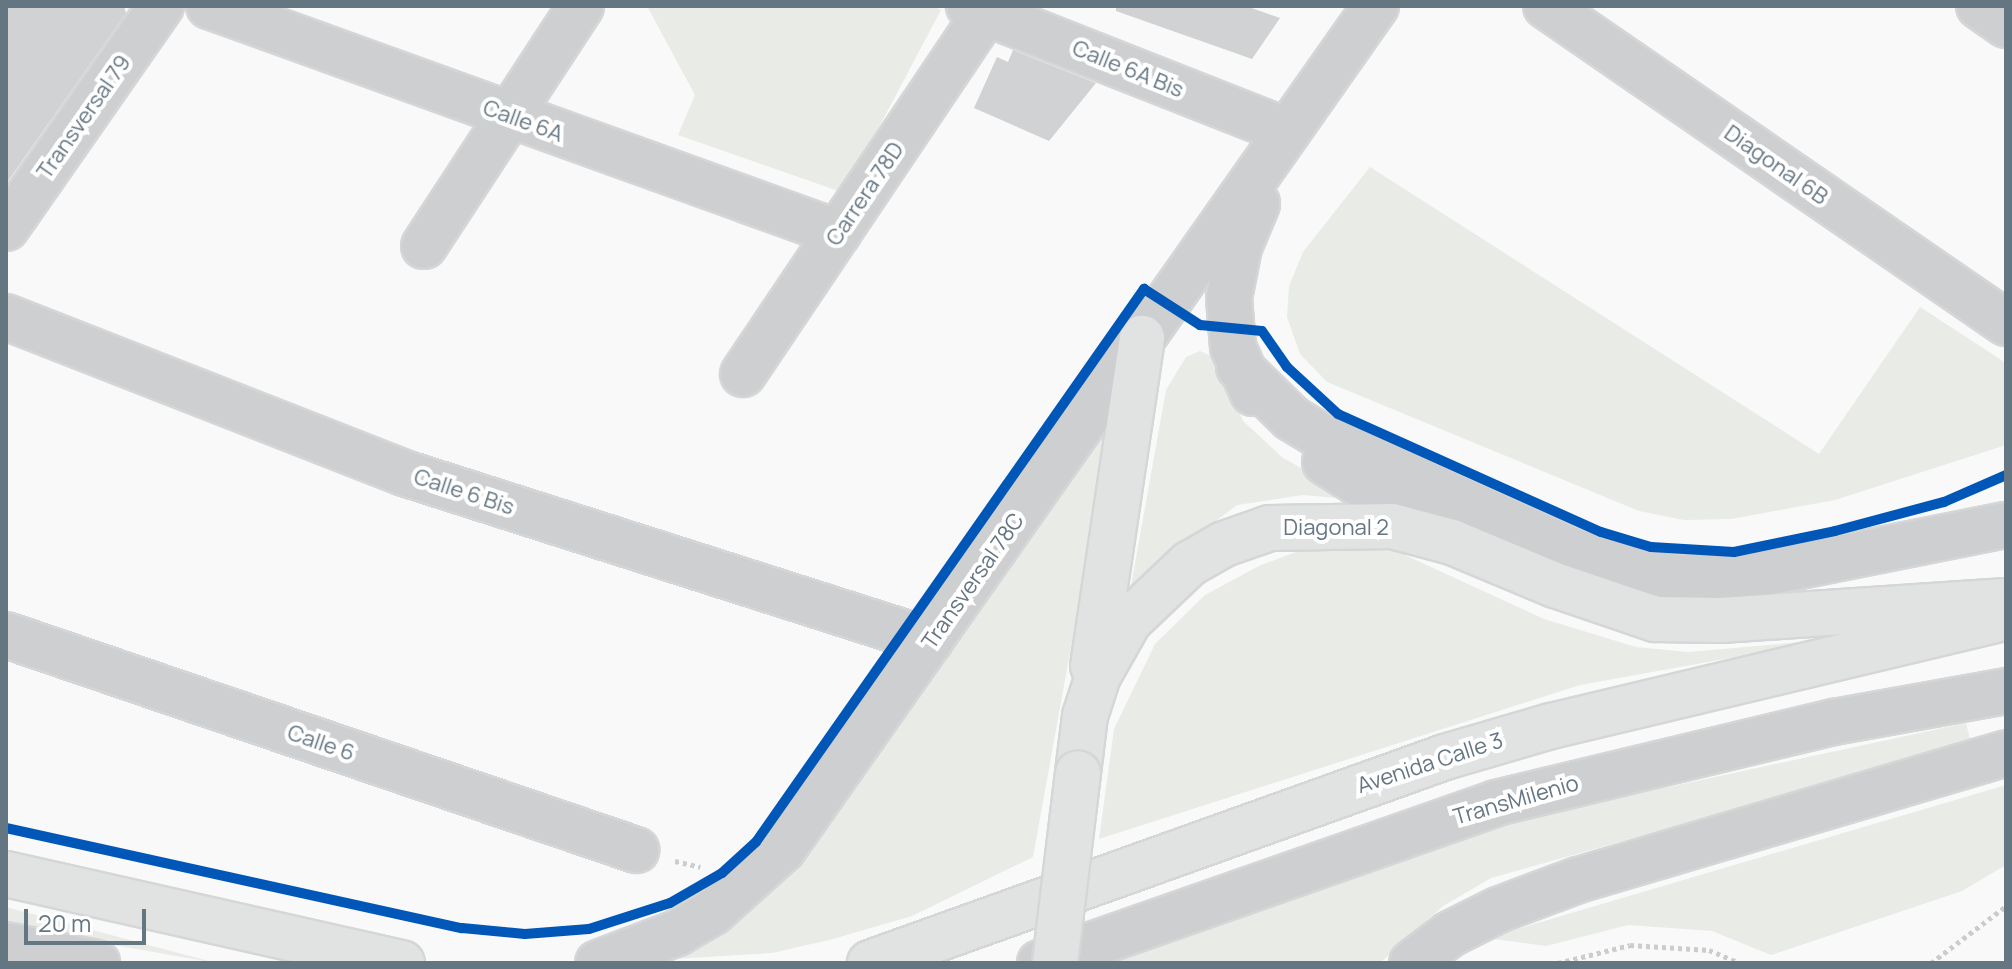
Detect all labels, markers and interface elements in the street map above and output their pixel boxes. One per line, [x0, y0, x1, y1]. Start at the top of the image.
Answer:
street label: Calle 6A Bis [1069, 35, 1187, 103]
street label: Transversal 79 [32, 50, 136, 184]
street label: Calle 6A [479, 94, 567, 148]
street label: Diagonal 6B [1719, 120, 1833, 210]
street label: Carrera 78D [821, 137, 909, 251]
street label: Calle 6 Bis [411, 463, 517, 521]
street label: Transversal 78C [916, 508, 1030, 654]
street label: Diagonal 2 [1283, 515, 1389, 541]
street label: Calle 6 [284, 719, 358, 767]
street label: Avenida Calle 3 [1354, 727, 1506, 799]
street label: TransMilenio [1450, 770, 1582, 830]
scale bar [28, 893, 150, 943]
text: 20 m [38, 906, 91, 939]

